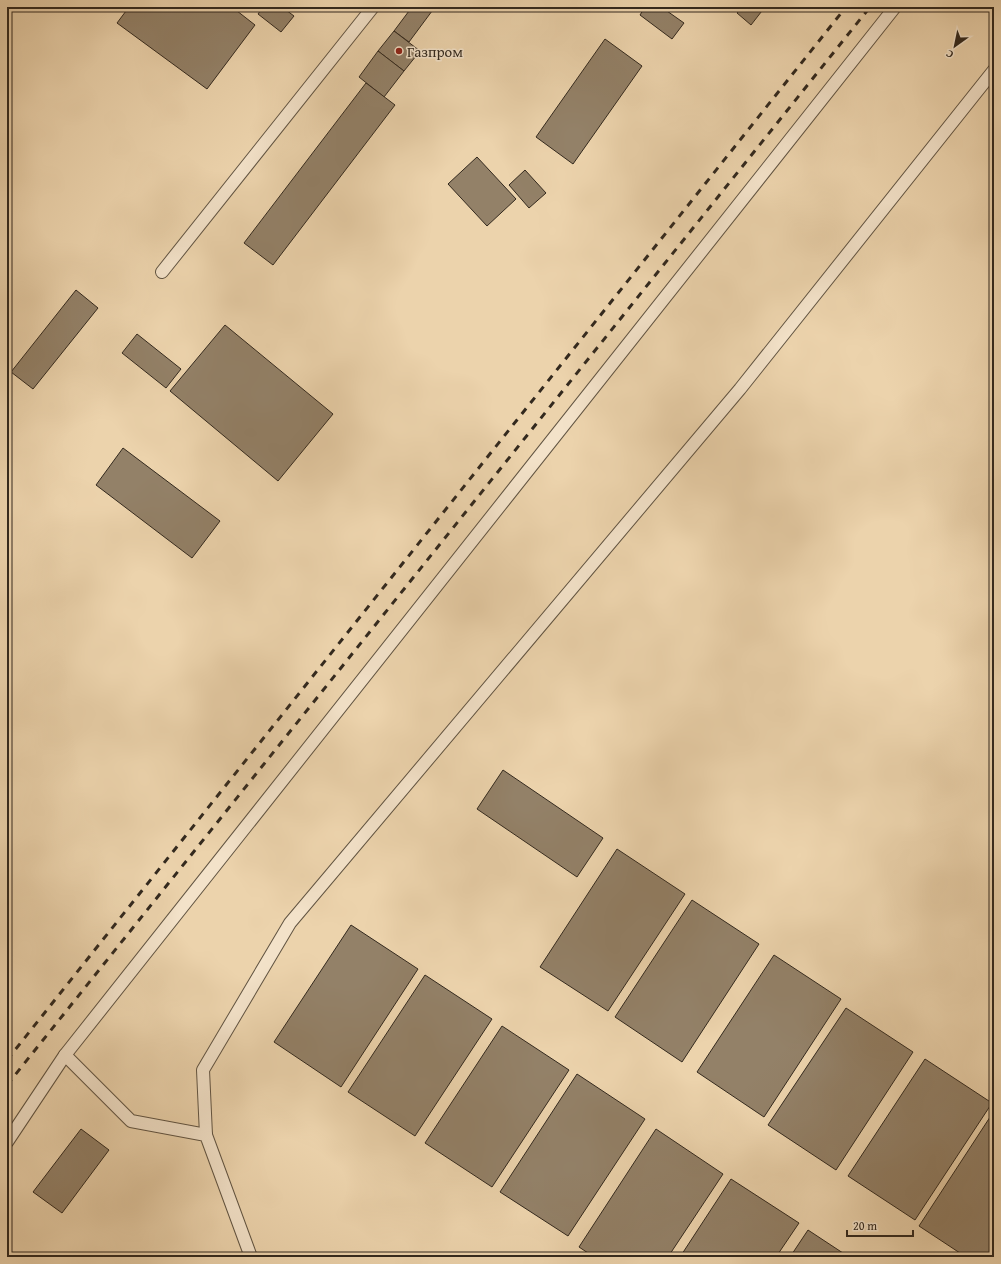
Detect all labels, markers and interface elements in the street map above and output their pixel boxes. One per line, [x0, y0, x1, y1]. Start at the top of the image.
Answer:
north arrow [935, 26, 975, 66]
place label: Газпром [407, 41, 463, 62]
marker: Газпром [394, 46, 404, 56]
text: С [943, 46, 957, 63]
scale bar [847, 1212, 913, 1238]
text: 20 m [853, 1217, 877, 1234]

